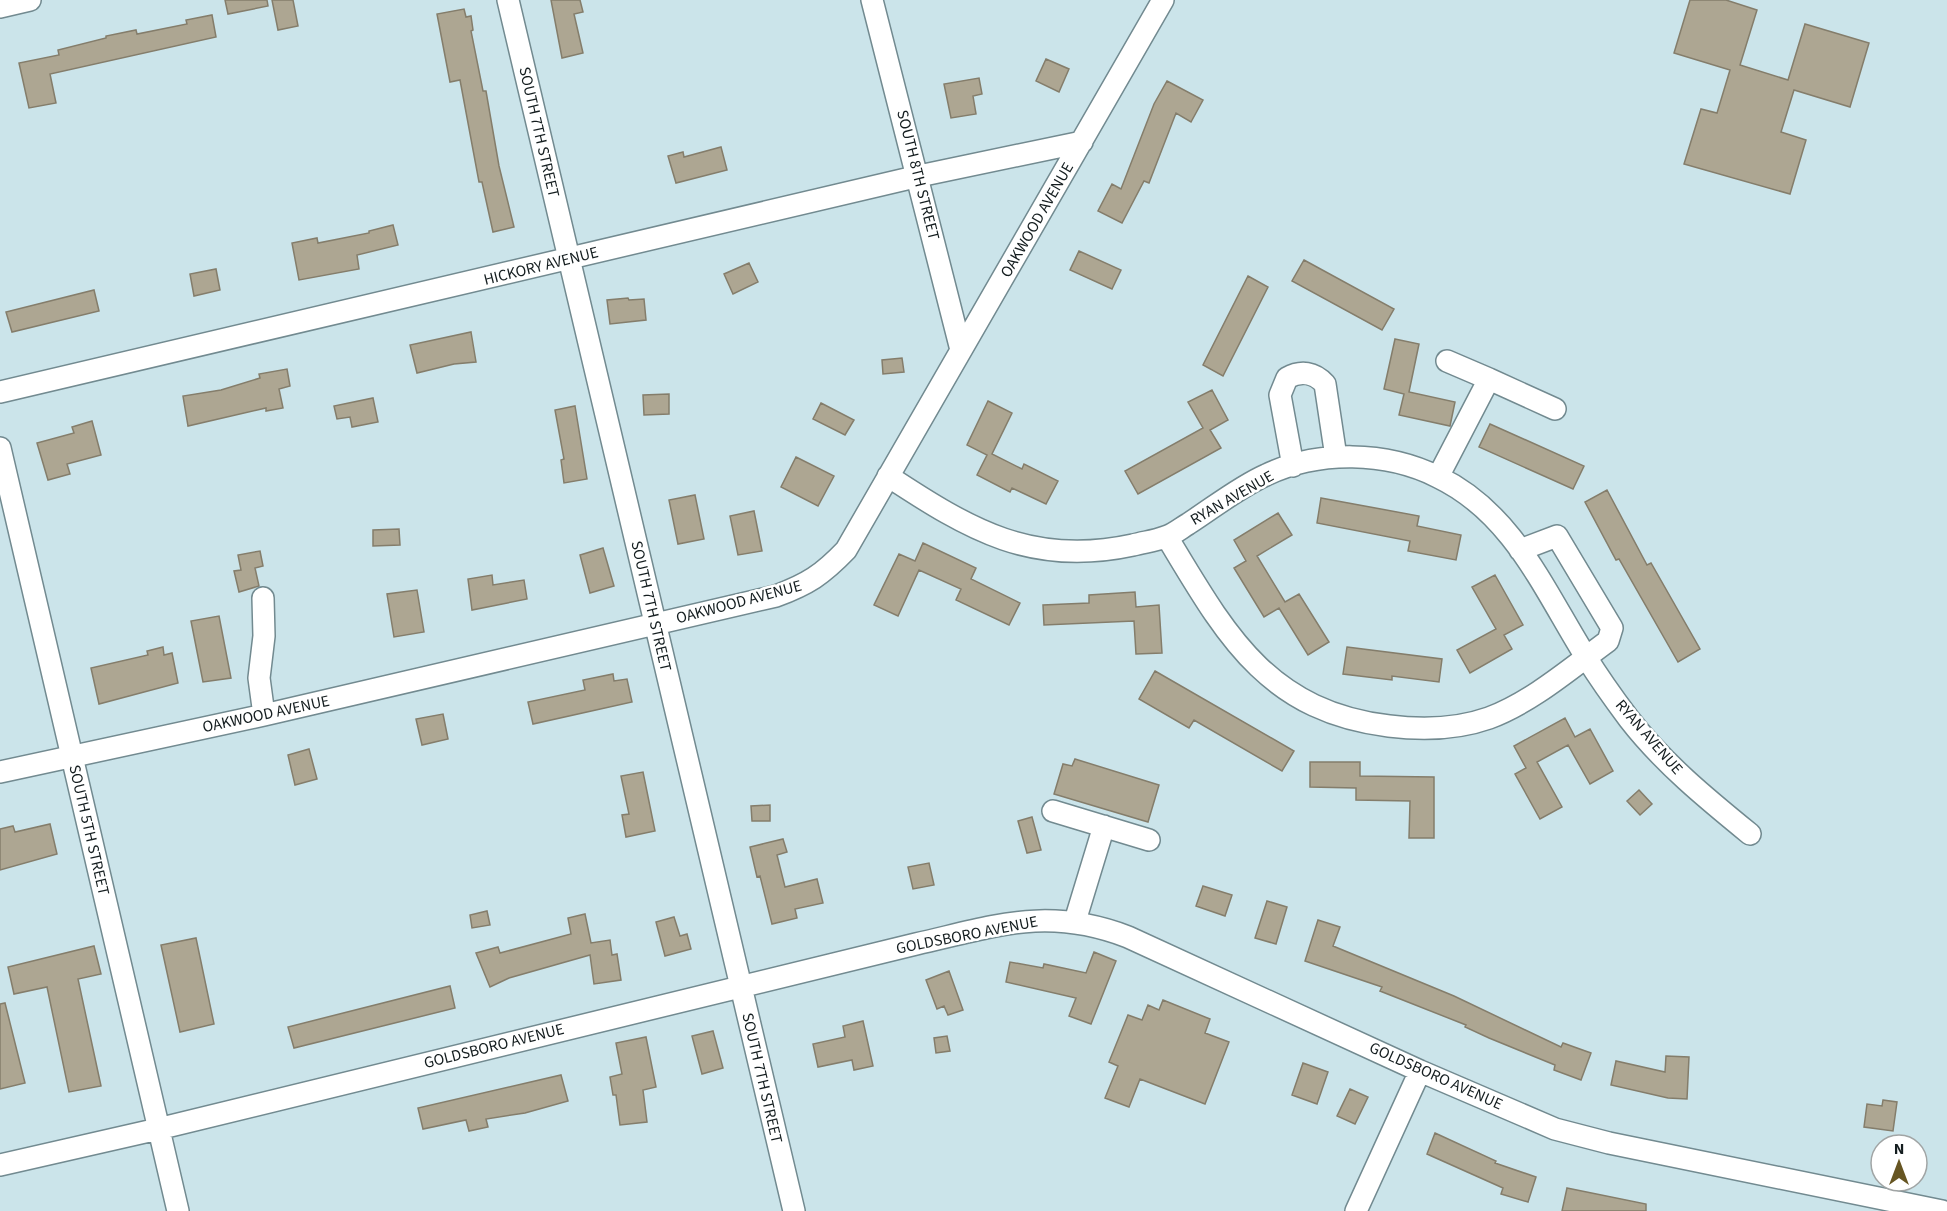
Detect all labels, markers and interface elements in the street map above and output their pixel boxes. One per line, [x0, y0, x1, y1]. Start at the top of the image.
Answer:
street label: SOUTH 7TH STREET [513, 65, 565, 200]
street label: SOUTH 8TH STREET [891, 108, 945, 243]
street label: OAKWOOD AVENUE [995, 159, 1079, 281]
street label: HICKORY AVENUE [481, 241, 601, 291]
street label: RYAN AVENUE [1186, 465, 1278, 531]
street label: SOUTH 7TH STREET [625, 539, 677, 674]
street label: OAKWOOD AVENUE [674, 575, 804, 629]
street label: OAKWOOD AVENUE [200, 690, 332, 738]
street label: RYAN AVENUE [1610, 695, 1688, 779]
street label: SOUTH 5TH STREET [63, 763, 115, 898]
street label: GOLDSBORO AVENUE [894, 910, 1040, 960]
street label: SOUTH 7TH STREET [736, 1011, 788, 1146]
street label: GOLDSBORO AVENUE [422, 1018, 566, 1074]
street label: GOLDSBORO AVENUE [1366, 1037, 1506, 1115]
north arrow [1869, 1133, 1929, 1193]
text: N [1894, 1138, 1904, 1160]

